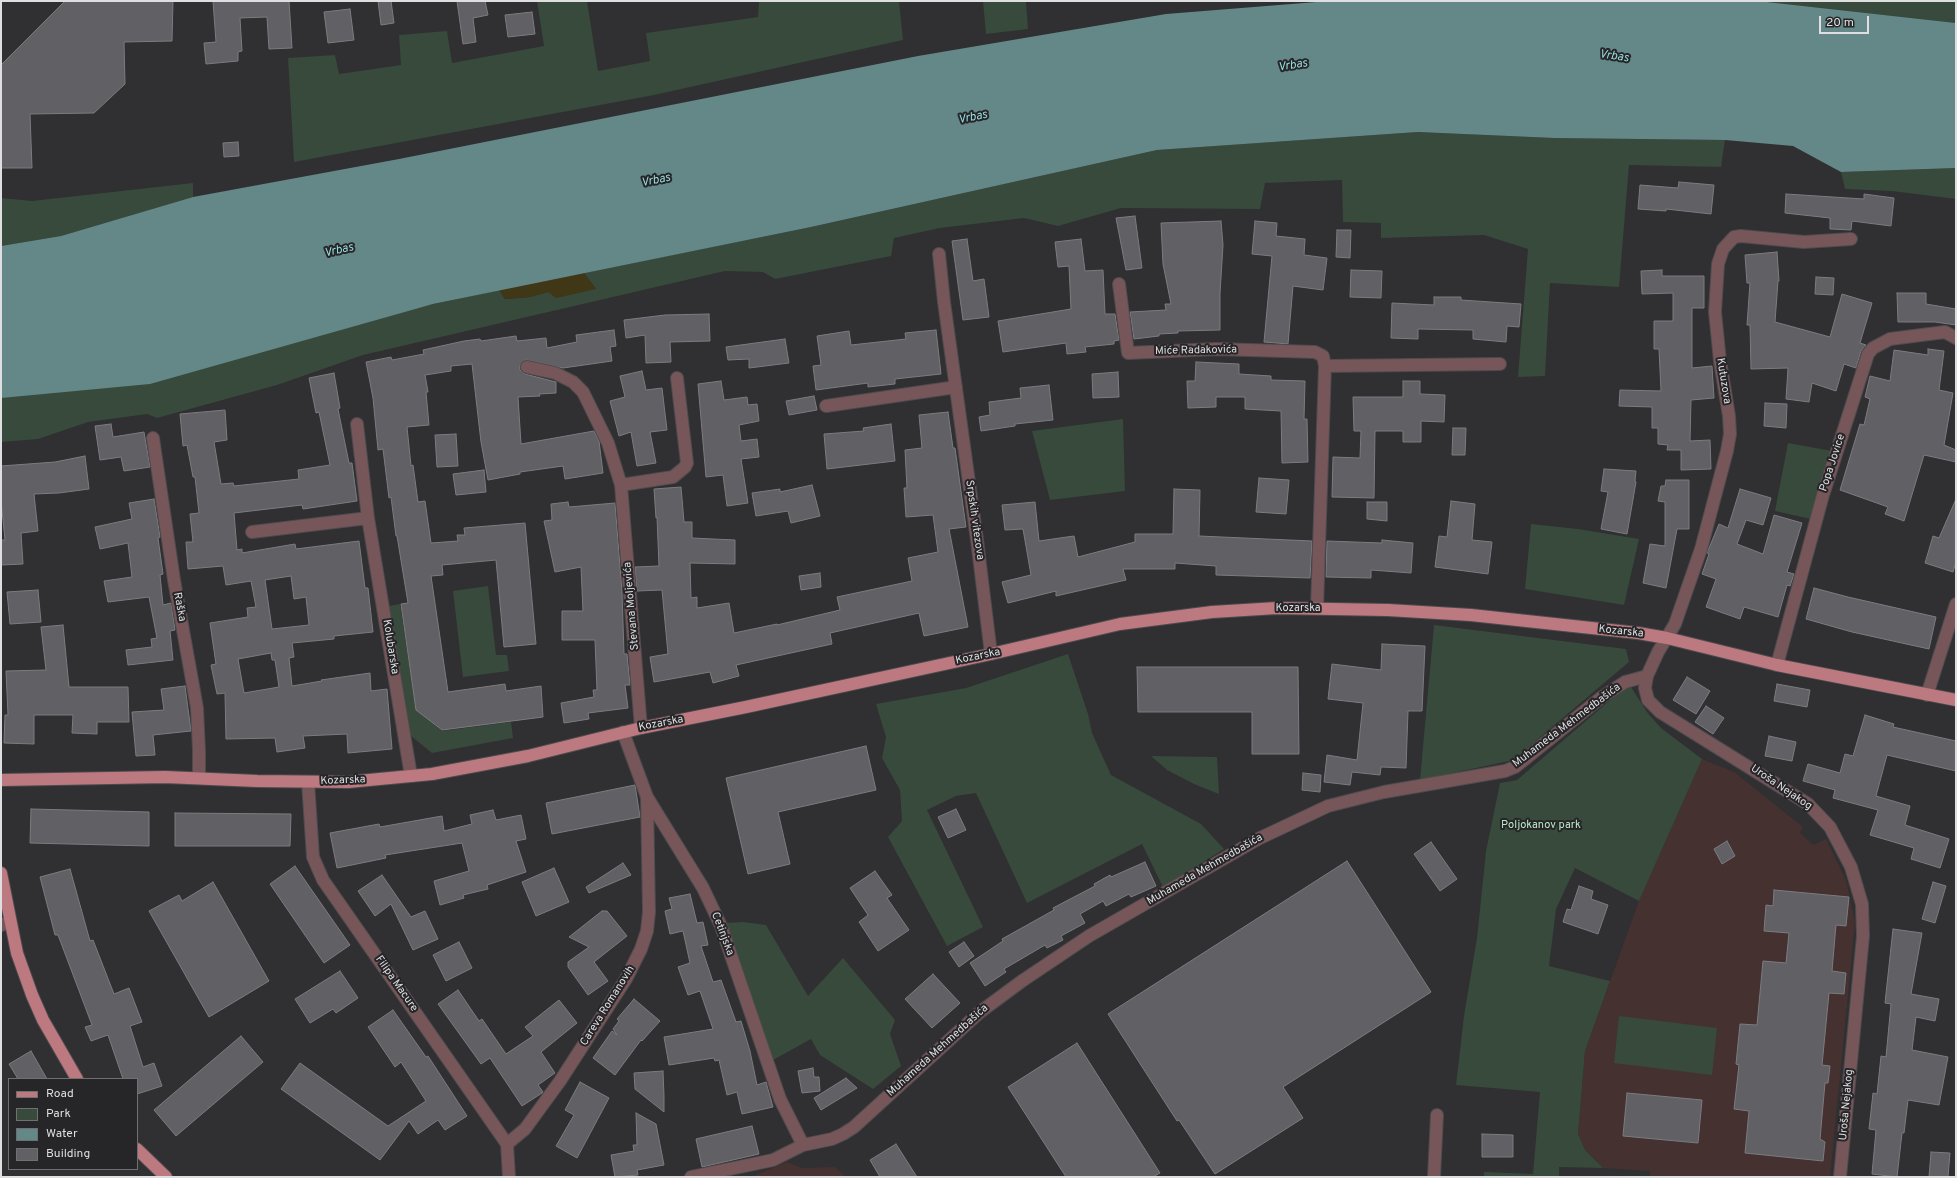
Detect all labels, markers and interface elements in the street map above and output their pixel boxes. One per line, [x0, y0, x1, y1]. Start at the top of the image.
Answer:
scale bar [1821, 8, 1871, 34]
text: 20 m [1826, 15, 1854, 31]
water label: Vrbas [1598, 48, 1630, 66]
water label: Vrbas [1277, 57, 1309, 75]
water label: Vrbas [957, 108, 989, 128]
water label: Vrbas [640, 171, 672, 191]
water label: Vrbas [323, 241, 355, 261]
street label: Miće Radakovića [1155, 344, 1237, 358]
street label: Kutuzova [1713, 357, 1733, 405]
street label: Popa Jovice [1817, 433, 1849, 493]
street label: Srpskih vitezova [962, 479, 986, 561]
street label: Stevana Moljevića [622, 561, 642, 651]
street label: Raška [170, 591, 188, 623]
street label: Kozarska [1275, 602, 1321, 616]
street label: Kolubarska [379, 619, 401, 675]
street label: Kozarska [1598, 623, 1644, 641]
street label: Kozarska [955, 646, 1001, 668]
street label: Muhameda Mehmedbašića [1511, 681, 1623, 771]
street label: Kozarska [638, 713, 684, 735]
street label: Uroša Nejakog [1748, 763, 1814, 813]
street label: Kozarska [320, 774, 366, 788]
park label: Poljokanov park [1501, 819, 1581, 833]
street label: Muhameda Mehmedbašića [1145, 831, 1265, 909]
street label: Cetinjska [708, 910, 736, 958]
street label: Filipa Macure [372, 953, 420, 1015]
street label: Careva Romanovih [578, 963, 638, 1049]
street label: Muhameda Mehmedbašića [885, 1002, 991, 1100]
street label: Uroša Nejakog [1837, 1069, 1857, 1141]
legend [8, 1078, 138, 1170]
text: Road [46, 1086, 74, 1102]
text: Park [46, 1106, 71, 1122]
text: Water [46, 1126, 78, 1142]
text: Building [46, 1146, 90, 1162]

